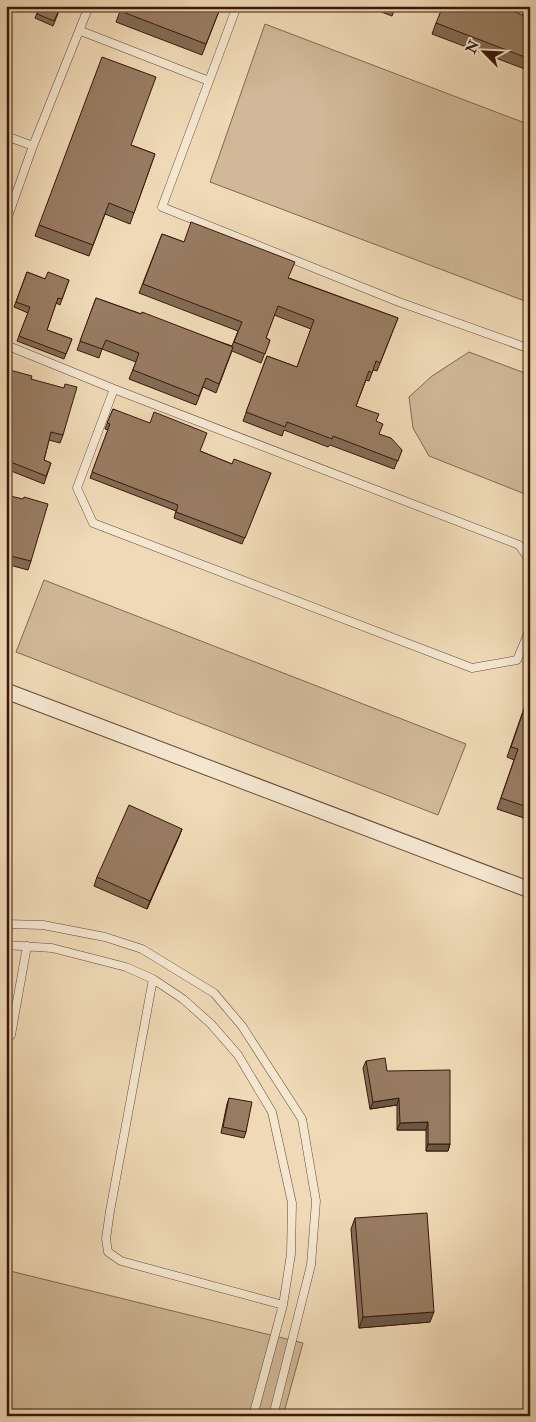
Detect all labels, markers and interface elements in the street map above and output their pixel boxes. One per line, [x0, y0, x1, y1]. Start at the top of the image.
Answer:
north arrow [458, 28, 508, 78]
text: N [462, 37, 483, 57]

